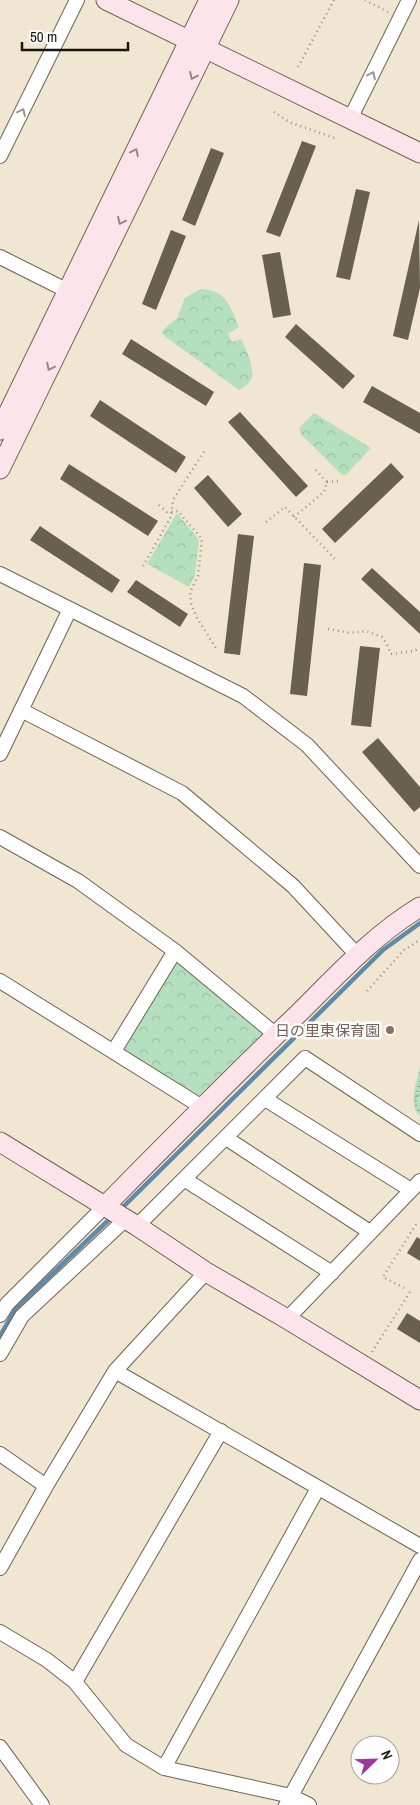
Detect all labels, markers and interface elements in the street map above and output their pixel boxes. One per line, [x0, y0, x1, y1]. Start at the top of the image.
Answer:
scale bar [22, 20, 129, 52]
text: 50 m [30, 26, 57, 47]
one-way arrow [190, 70, 200, 79]
one-way arrow [365, 71, 376, 80]
one-way arrow [15, 108, 26, 117]
one-way arrow [129, 148, 139, 157]
one-way arrow [117, 216, 128, 225]
one-way arrow [46, 362, 56, 371]
place label: 日の里東保育園 [275, 1020, 380, 1041]
marker: 日の里東保育園 [384, 1024, 396, 1036]
north arrow [350, 1735, 400, 1785]
text: N [377, 1748, 397, 1762]

